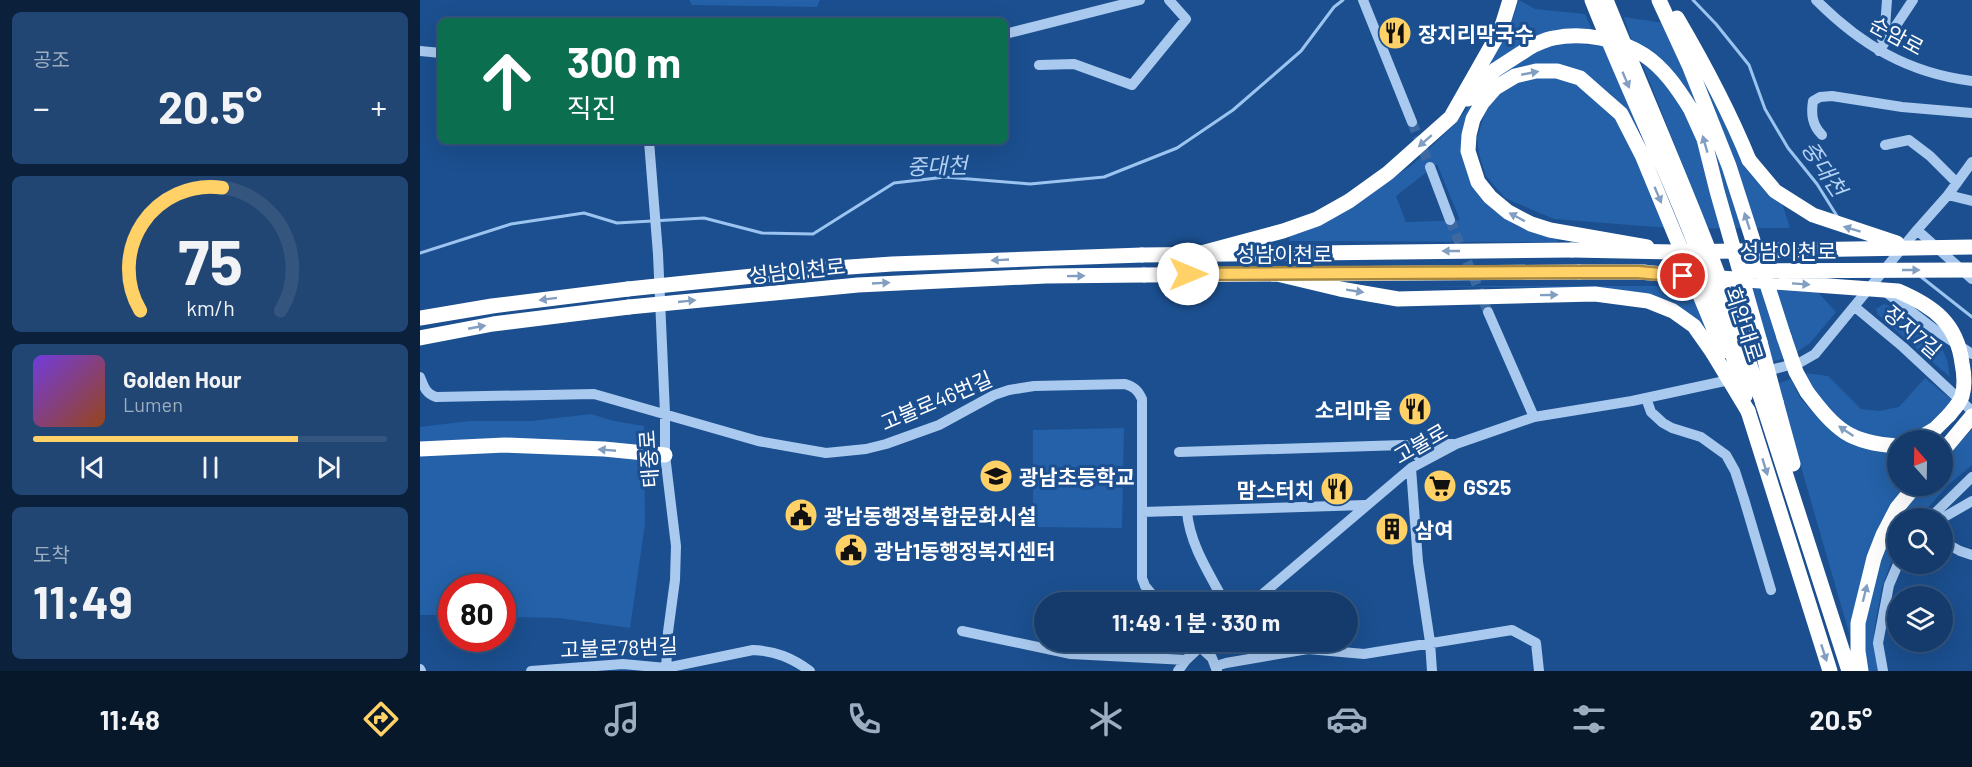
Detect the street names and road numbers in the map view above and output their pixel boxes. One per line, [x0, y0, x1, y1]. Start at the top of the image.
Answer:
street label: 순암로 [1866, 10, 1928, 60]
street label: 성남이천로 [1740, 238, 1836, 263]
street label: 성남이천로 [1236, 241, 1332, 266]
street label: 성남이천로 [748, 253, 846, 287]
street label: 회안대로 [1721, 283, 1769, 365]
street label: 장지7길 [1879, 299, 1947, 363]
street label: 고불로46번길 [876, 365, 996, 435]
street label: 고불로 [1389, 418, 1451, 468]
street label: 태중로 [634, 429, 662, 489]
street label: 고불로78번길 [560, 632, 678, 662]

